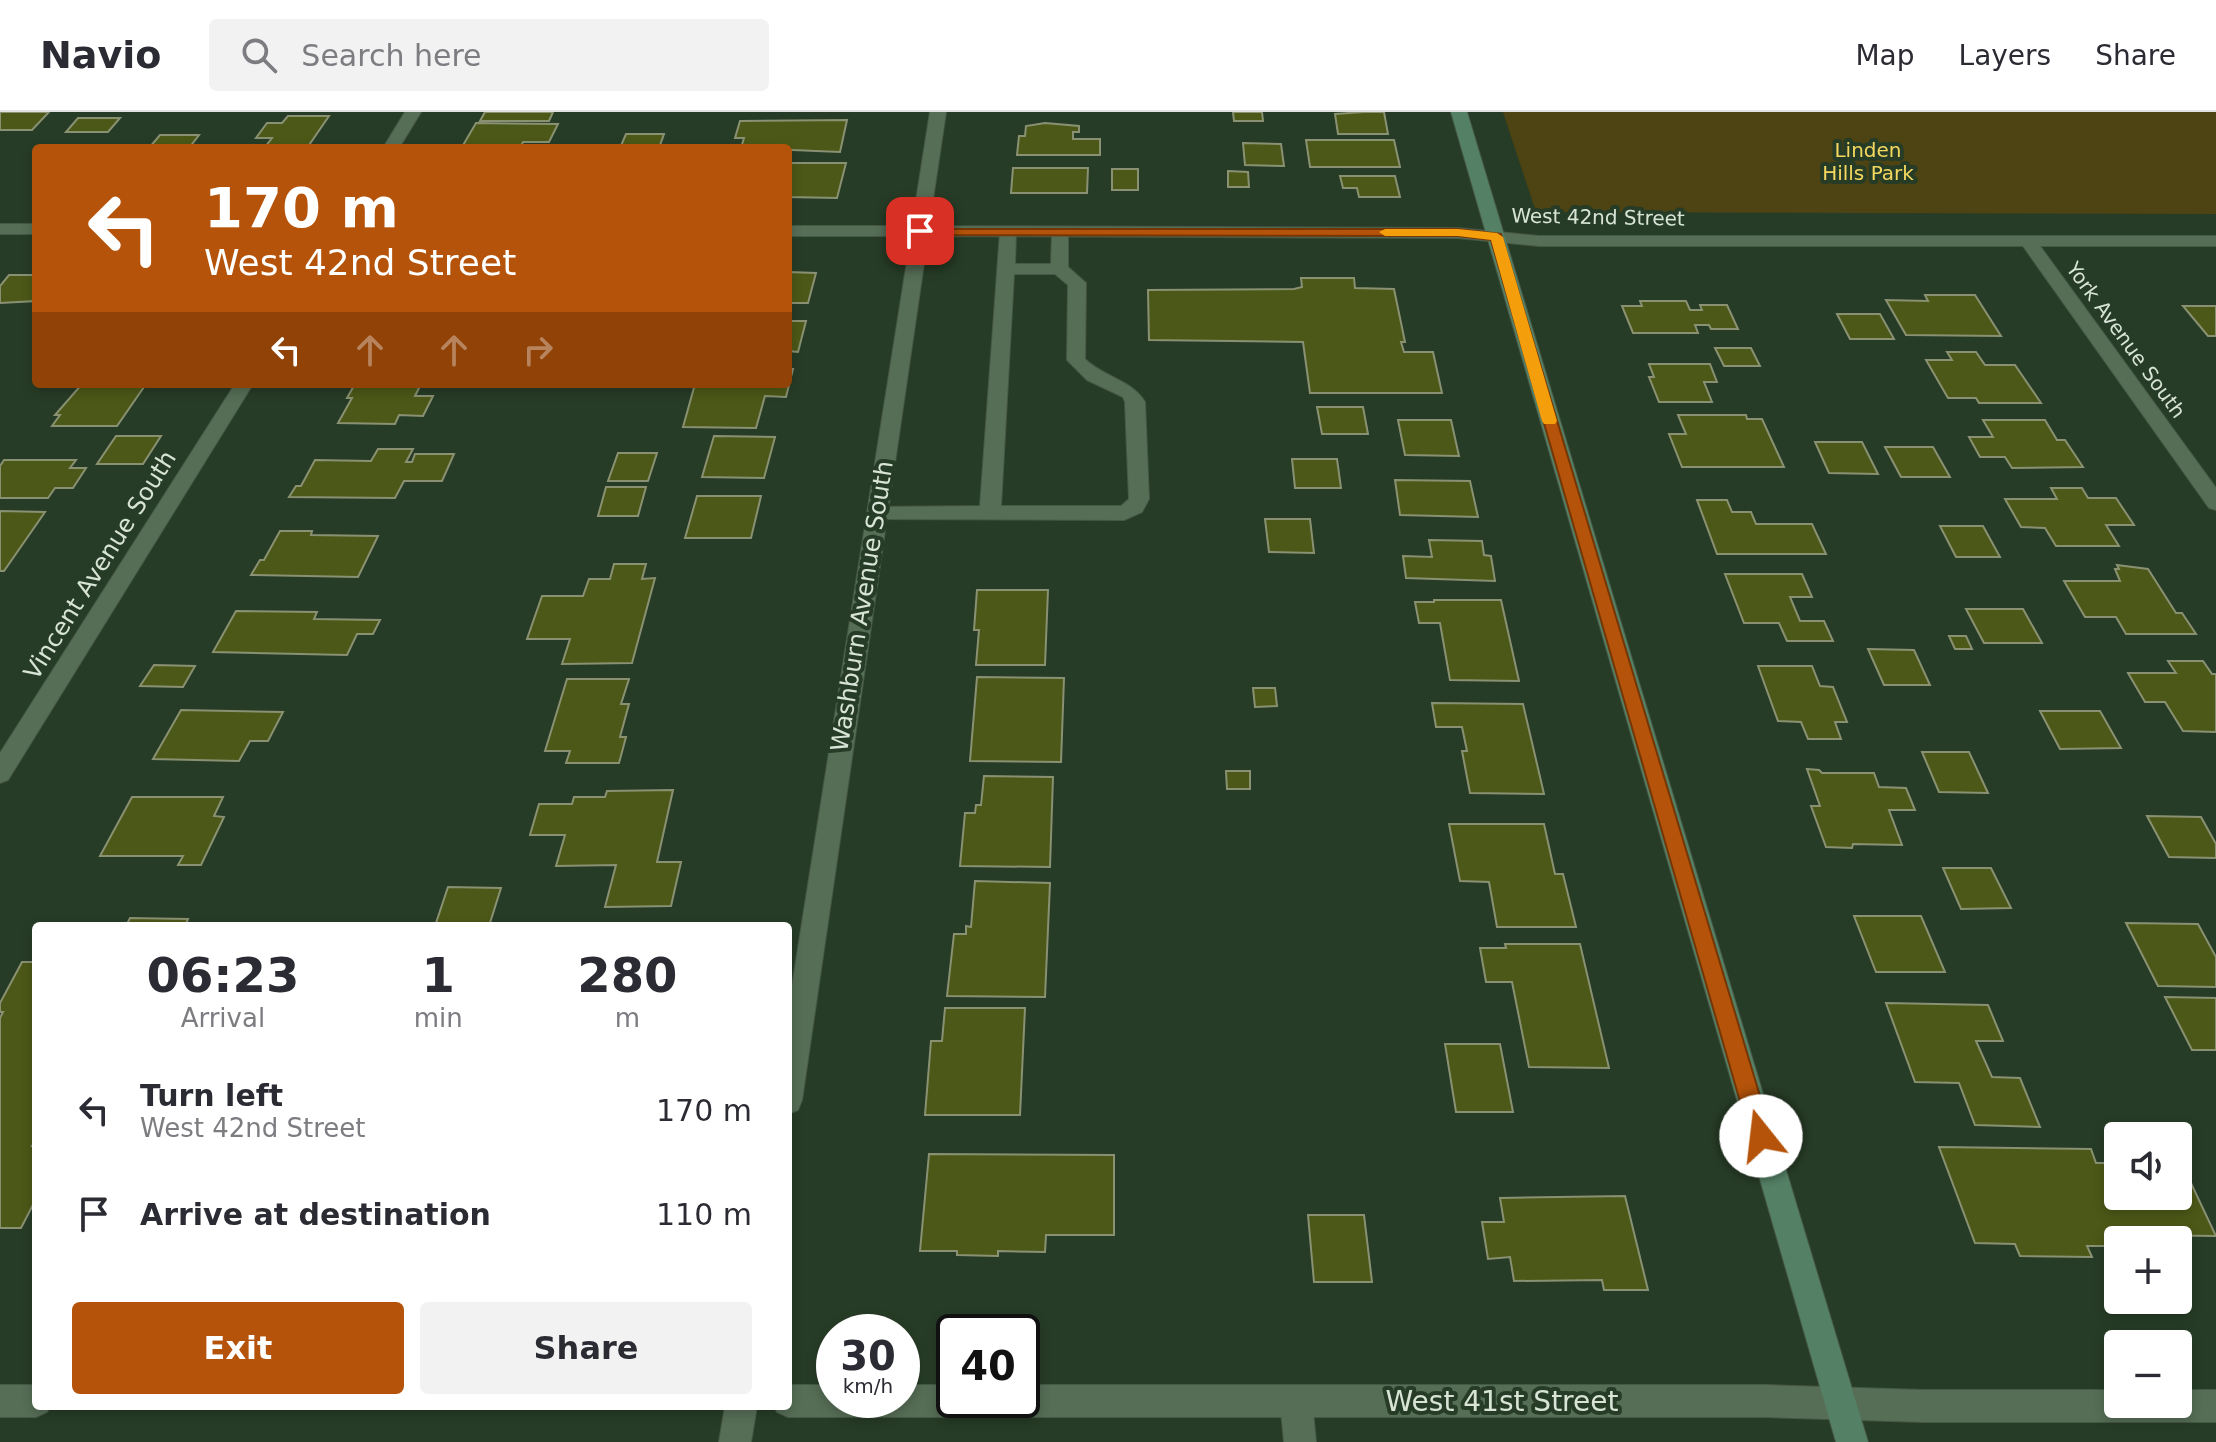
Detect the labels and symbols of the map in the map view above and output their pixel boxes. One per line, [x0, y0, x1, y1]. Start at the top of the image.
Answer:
park label: Linden Hills Park [1822, 138, 1914, 185]
pin [886, 197, 954, 265]
street label: West 42nd Street [1511, 203, 1685, 231]
street label: York Avenue South [2061, 257, 2191, 423]
street label: Vincent Avenue South [18, 445, 182, 685]
street label: Washburn Avenue South [825, 459, 899, 753]
position arrow [1719, 1094, 1803, 1178]
speed limit sign: 40 [936, 1314, 1040, 1418]
street label: West 41st Street [1386, 1385, 1618, 1418]

